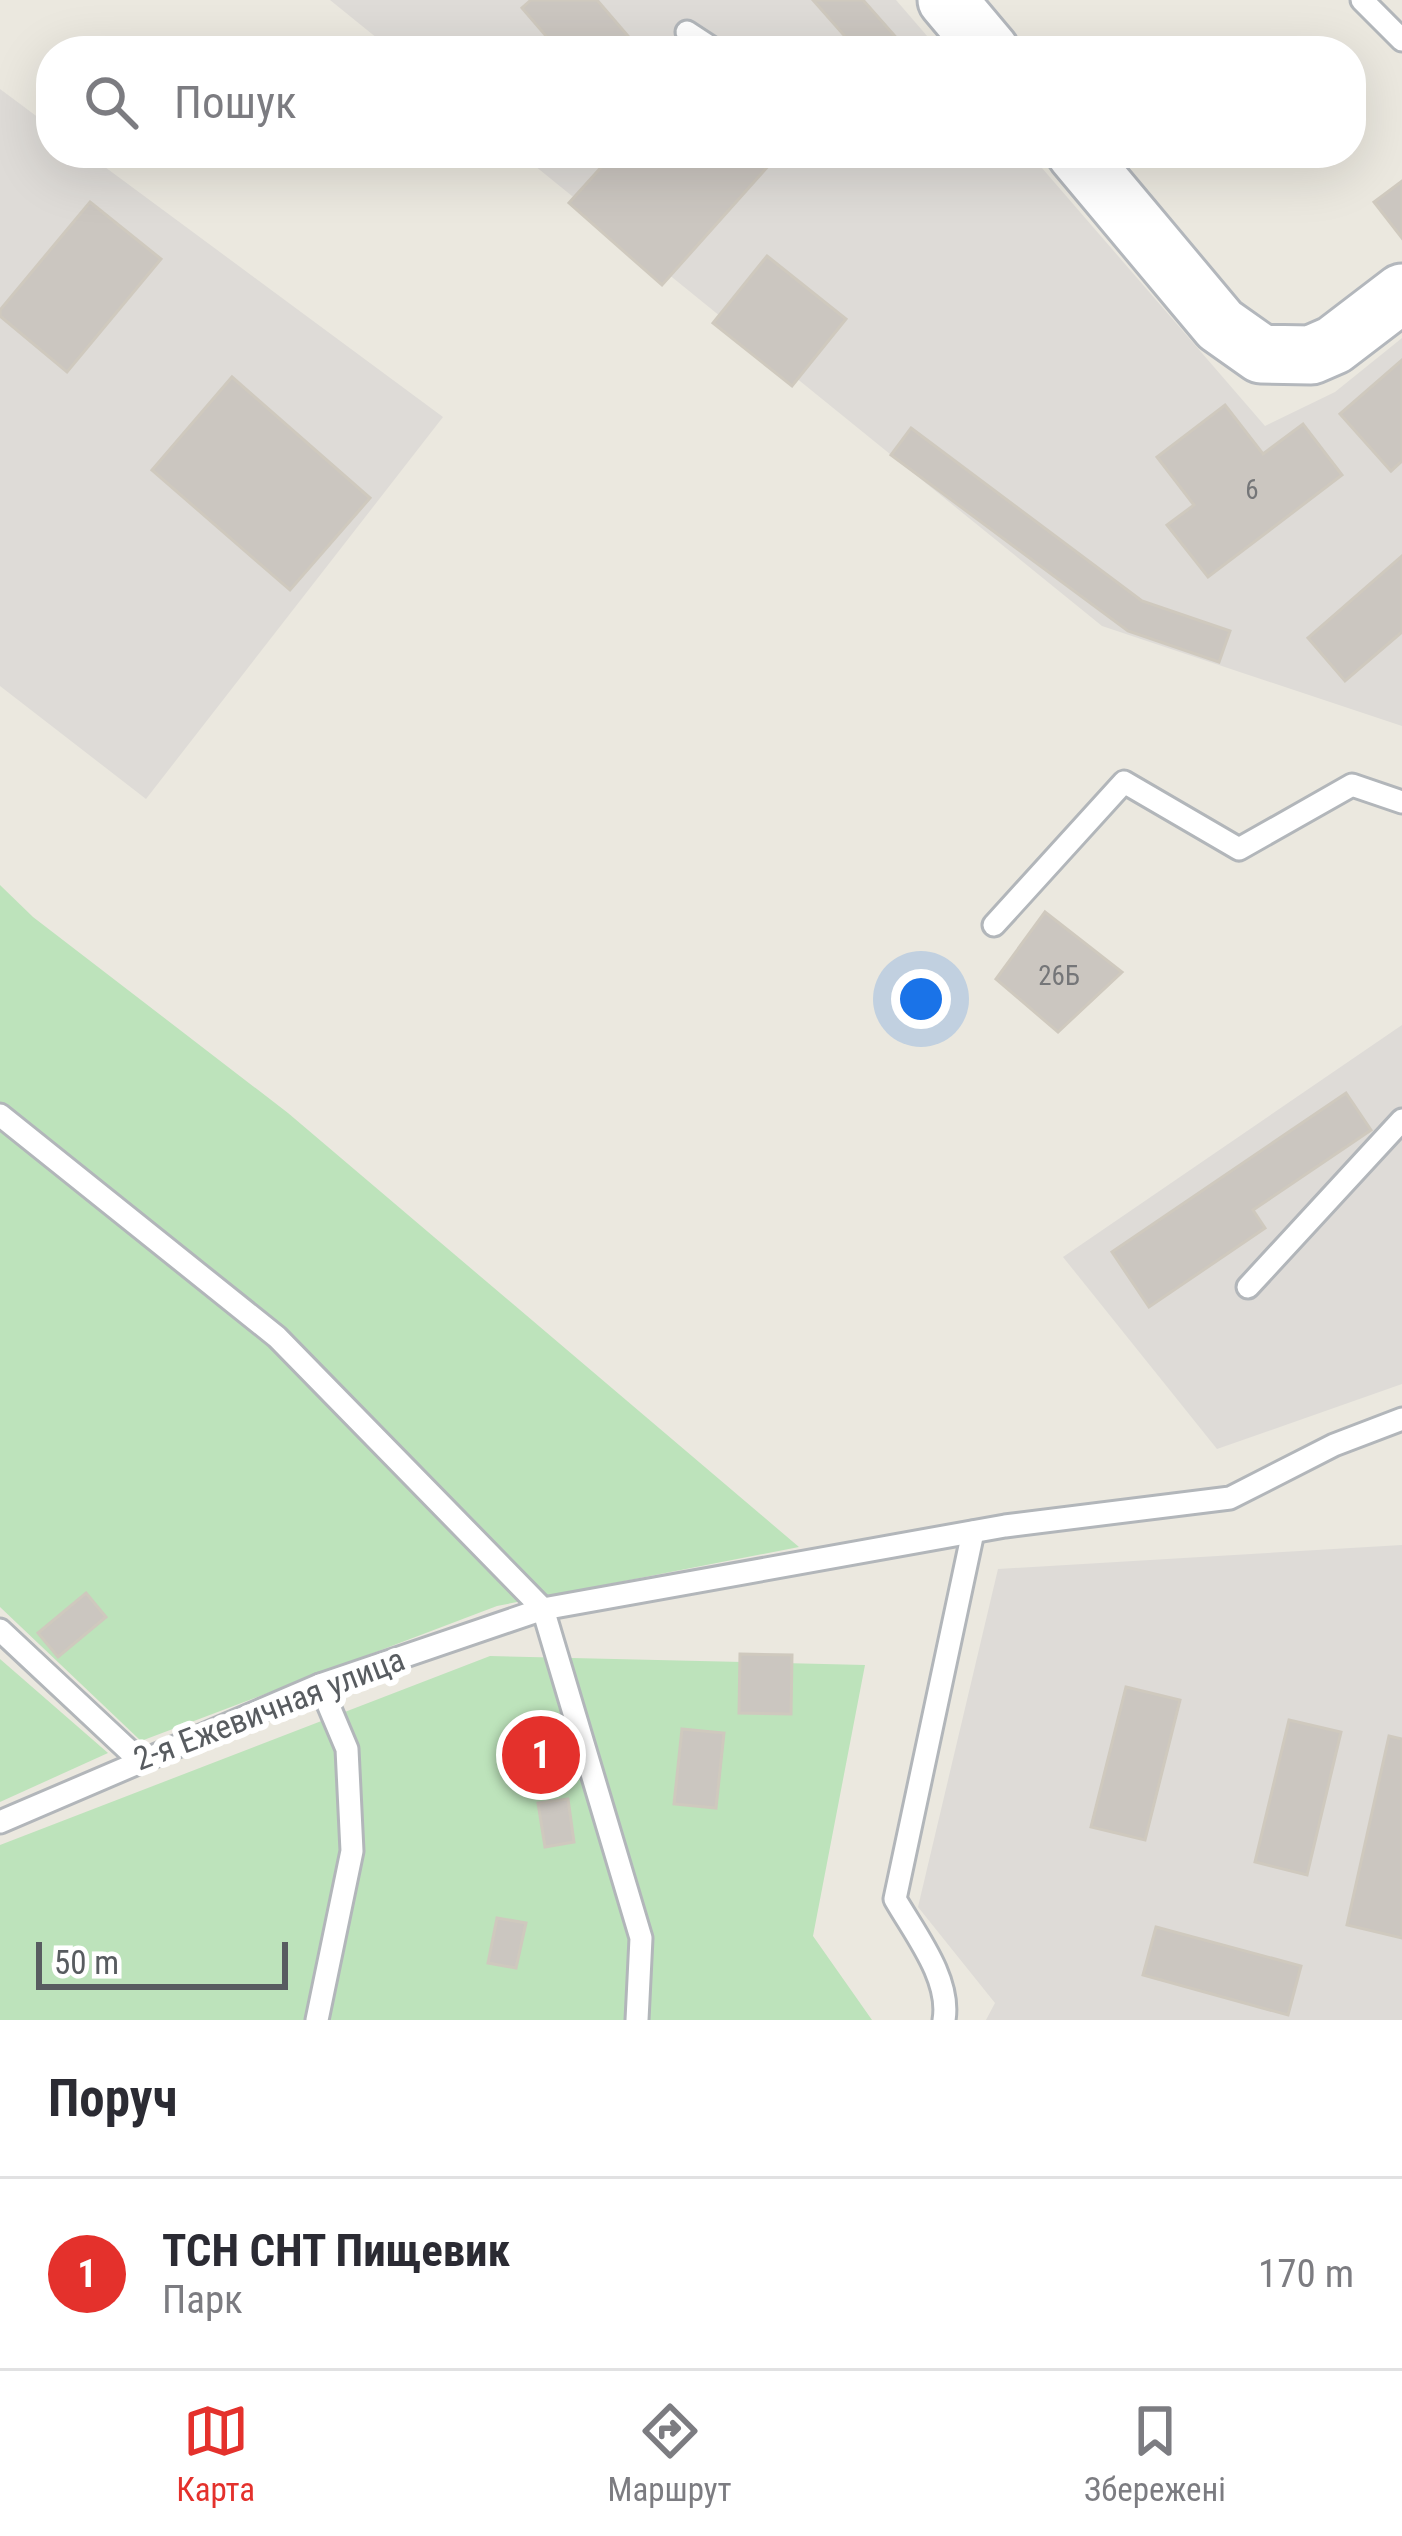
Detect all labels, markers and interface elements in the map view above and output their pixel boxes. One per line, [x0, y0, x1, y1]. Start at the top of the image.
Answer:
search box [36, 36, 1366, 168]
icon: search [78, 69, 144, 135]
text: Пошук [174, 76, 297, 129]
house number: 6 [1245, 474, 1259, 506]
house number: 26Б [1038, 960, 1080, 992]
your location [891, 969, 951, 1029]
street label: 2-я Ежевичная улица [128, 1639, 410, 1779]
pin: 1 [502, 1710, 580, 1800]
scale bar [36, 1936, 288, 1989]
text: 50 m [54, 1943, 119, 1982]
text: Поруч [48, 2069, 177, 2128]
text: ТСН СНТ Пищевик [162, 2224, 510, 2277]
text: 1 [77, 2251, 97, 2297]
text: 170 m [1258, 2251, 1354, 2297]
text: Парк [162, 2277, 243, 2323]
tab: Карта [176, 2398, 255, 2509]
tab: Маршрут [608, 2398, 732, 2509]
tab: Збережені [1084, 2398, 1226, 2509]

